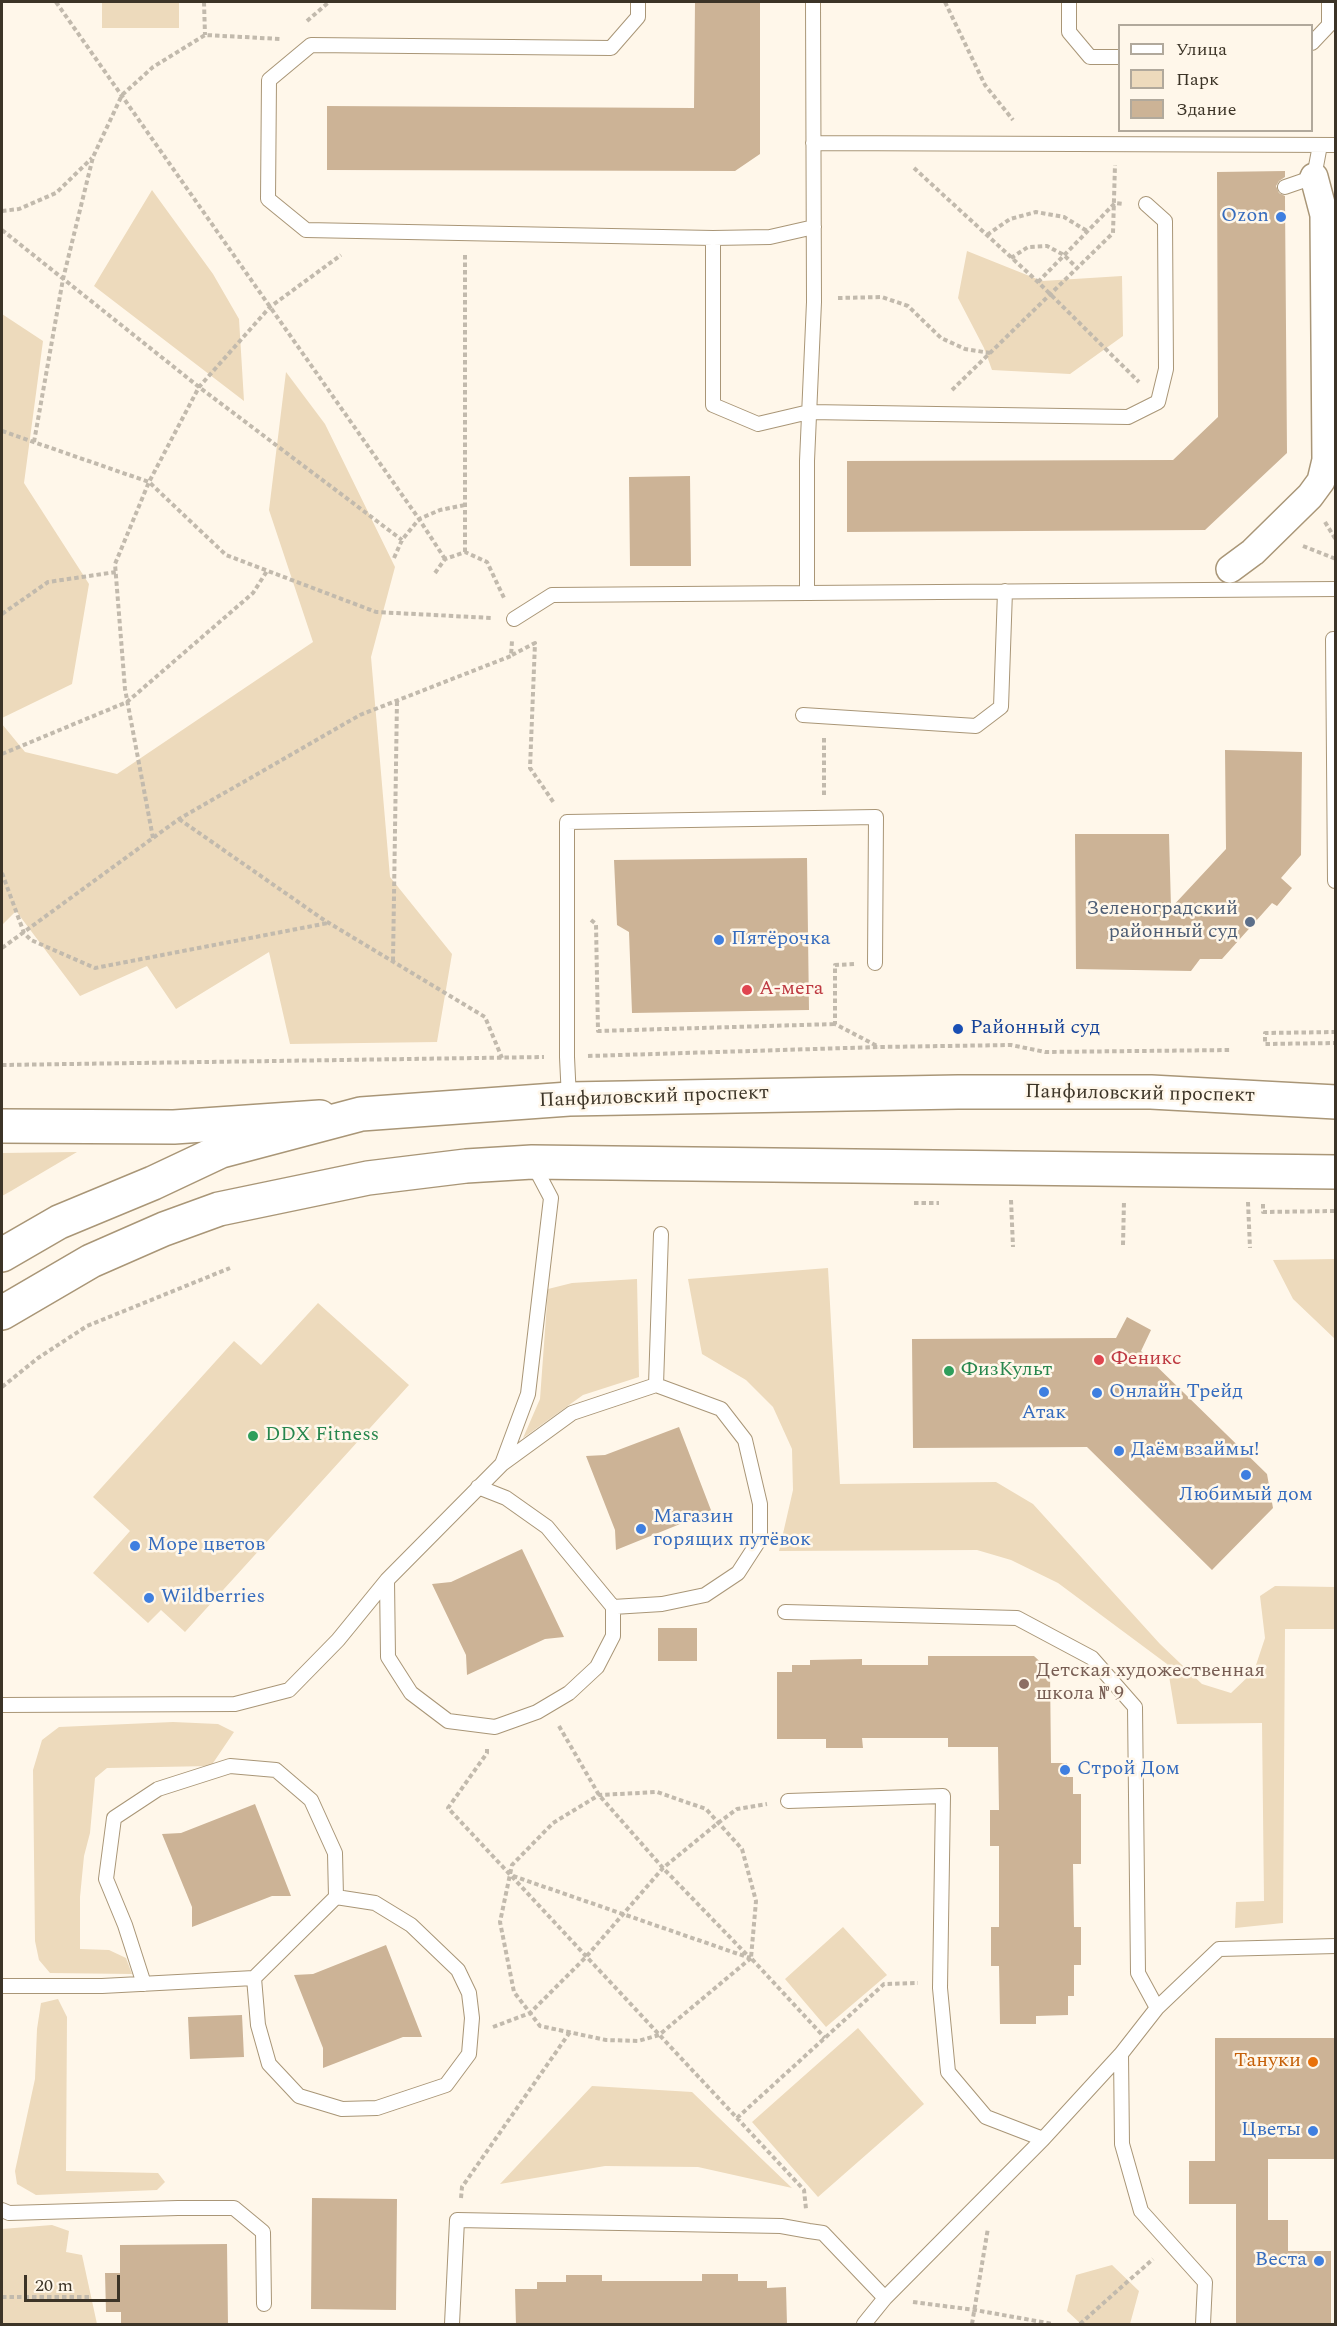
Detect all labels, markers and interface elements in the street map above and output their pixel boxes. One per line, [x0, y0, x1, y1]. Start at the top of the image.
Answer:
legend [1118, 24, 1313, 132]
text: Улица [1176, 36, 1227, 63]
text: Парк [1176, 66, 1219, 93]
text: Здание [1176, 96, 1236, 123]
place label: Ozon [1221, 205, 1269, 229]
marker: Ozon [1274, 210, 1288, 224]
place label: Зеленоградский районный суд [1086, 898, 1238, 945]
marker: Зеленоградский районный суд [1243, 915, 1257, 929]
place label: Пятёрочка [731, 928, 831, 952]
marker: Пятёрочка [712, 933, 726, 947]
place label: А-мега [759, 978, 824, 1002]
marker: А-мега [740, 983, 754, 997]
place label: Районный суд [970, 1017, 1100, 1041]
marker: Районный суд [951, 1022, 965, 1036]
street label: Панфиловский проспект [1025, 1081, 1255, 1109]
street label: Панфиловский проспект [539, 1082, 769, 1114]
place label: Феникс [1111, 1348, 1182, 1372]
marker: Феникс [1092, 1353, 1106, 1367]
place label: ФизКульт [961, 1359, 1052, 1383]
marker: ФизКульт [942, 1364, 956, 1378]
place label: Онлайн Трейд [1109, 1381, 1243, 1405]
marker: Атак [1037, 1385, 1051, 1399]
marker: Онлайн Трейд [1090, 1386, 1104, 1400]
place label: Атак [1022, 1402, 1066, 1426]
place label: DDX Fitness [265, 1424, 379, 1448]
marker: DDX Fitness [246, 1429, 260, 1443]
place label: Даём взаймы! [1131, 1439, 1259, 1463]
marker: Даём взаймы! [1112, 1444, 1126, 1458]
marker: Любимый дом [1239, 1468, 1253, 1482]
place label: Любимый дом [1179, 1484, 1313, 1508]
place label: Магазин горящих путёвок [653, 1506, 811, 1553]
marker: Магазин горящих путёвок [634, 1522, 648, 1536]
place label: Море цветов [147, 1534, 265, 1558]
marker: Море цветов [128, 1539, 142, 1553]
place label: Wildberries [161, 1586, 265, 1610]
marker: Wildberries [142, 1591, 156, 1605]
place label: Детская художественная школа № 9 [1036, 1660, 1265, 1707]
marker: Детская художественная школа № 9 [1017, 1677, 1031, 1691]
place label: Строй Дом [1077, 1758, 1180, 1782]
marker: Строй Дом [1058, 1763, 1072, 1777]
place label: Тануки [1234, 2050, 1301, 2074]
marker: Тануки [1306, 2055, 1320, 2069]
place label: Цветы [1241, 2119, 1301, 2143]
marker: Цветы [1306, 2124, 1320, 2138]
place label: Веста [1255, 2249, 1307, 2273]
marker: Веста [1312, 2254, 1326, 2268]
scale bar [27, 2263, 123, 2301]
text: 20 m [35, 2272, 73, 2299]

